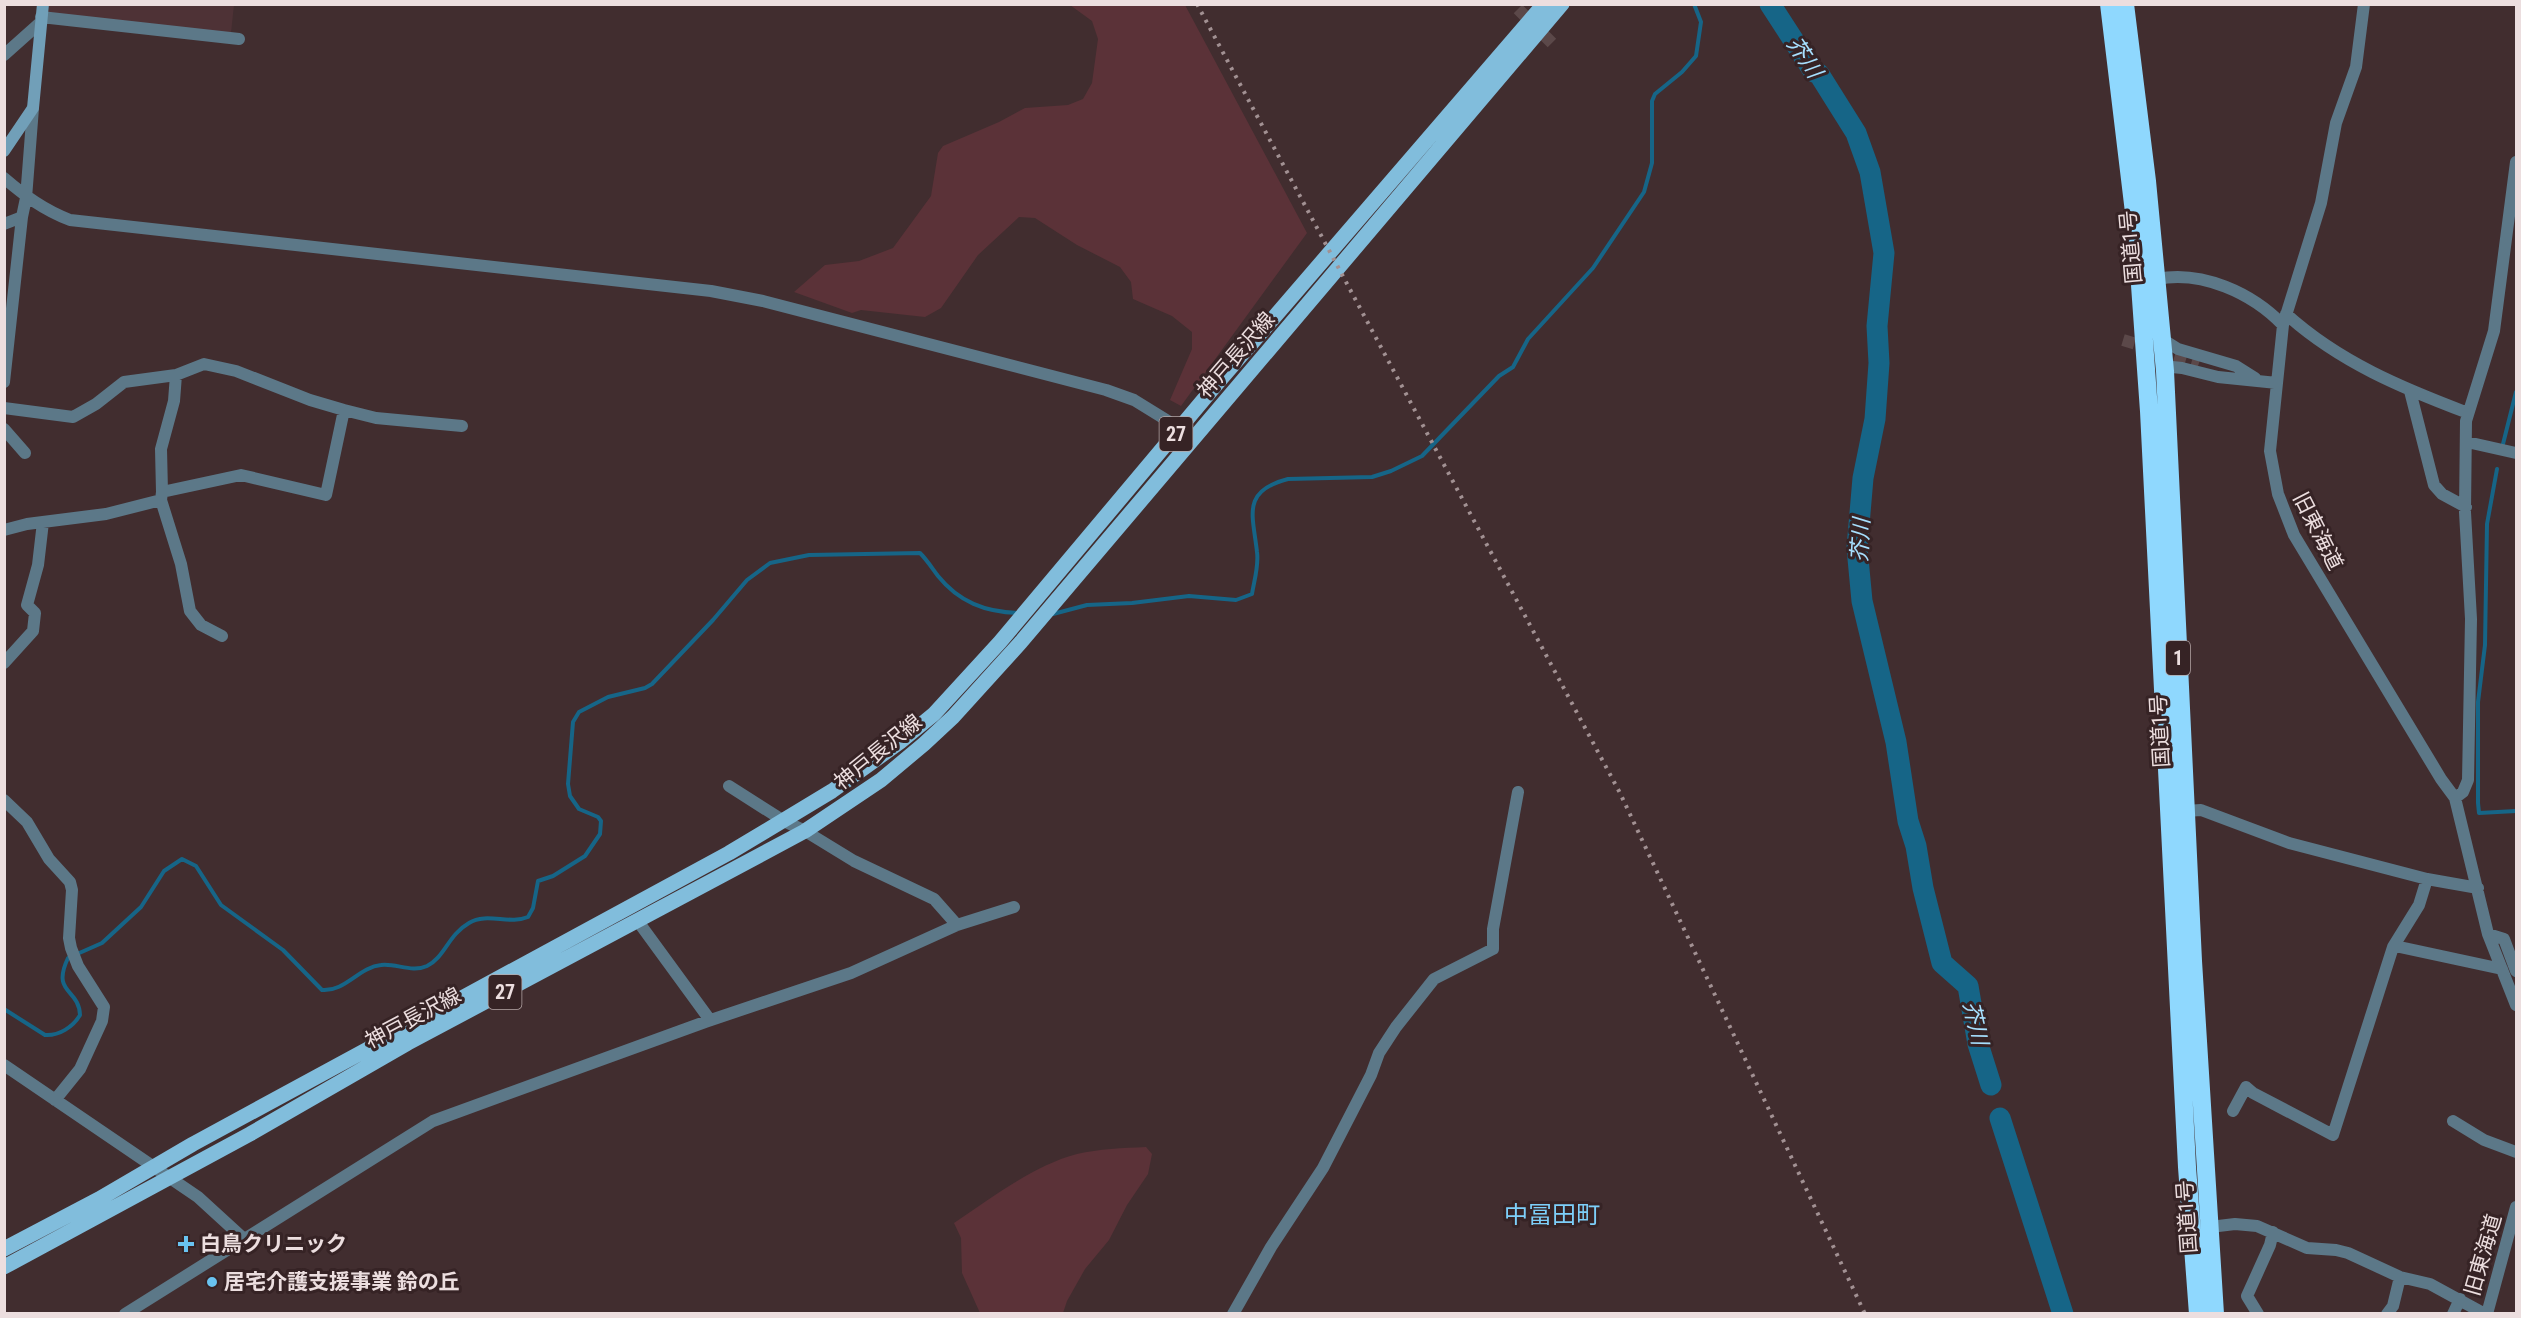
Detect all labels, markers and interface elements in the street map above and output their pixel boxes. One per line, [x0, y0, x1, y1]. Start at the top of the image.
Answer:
water label: 芥川 [1782, 32, 1828, 84]
street label: 国道1号 [2116, 209, 2146, 285]
street label: 神戸長沢線 [1193, 308, 1279, 402]
road number: 27 [1160, 417, 1192, 451]
street label: 旧東海道 [2288, 488, 2348, 574]
water label: 芥川 [1847, 515, 1874, 563]
road number: 1 [2166, 641, 2190, 675]
street label: 国道1号 [2146, 694, 2174, 768]
street label: 神戸長沢線 [830, 710, 926, 794]
road number: 27 [488, 975, 522, 1009]
street label: 神戸長沢線 [361, 983, 465, 1053]
water label: 芥川 [1958, 999, 1993, 1049]
street label: 国道1号 [2172, 1180, 2202, 1254]
district label: 中冨田町 [1504, 1201, 1600, 1229]
street label: 旧東海道 [2460, 1211, 2506, 1299]
place label: 白鳥クリニック [200, 1232, 347, 1256]
marker: 白鳥クリニック [177, 1235, 195, 1253]
place label: 居宅介護支援事業 鈴の丘 [224, 1270, 460, 1294]
marker: 居宅介護支援事業 鈴の丘 [205, 1275, 219, 1289]

